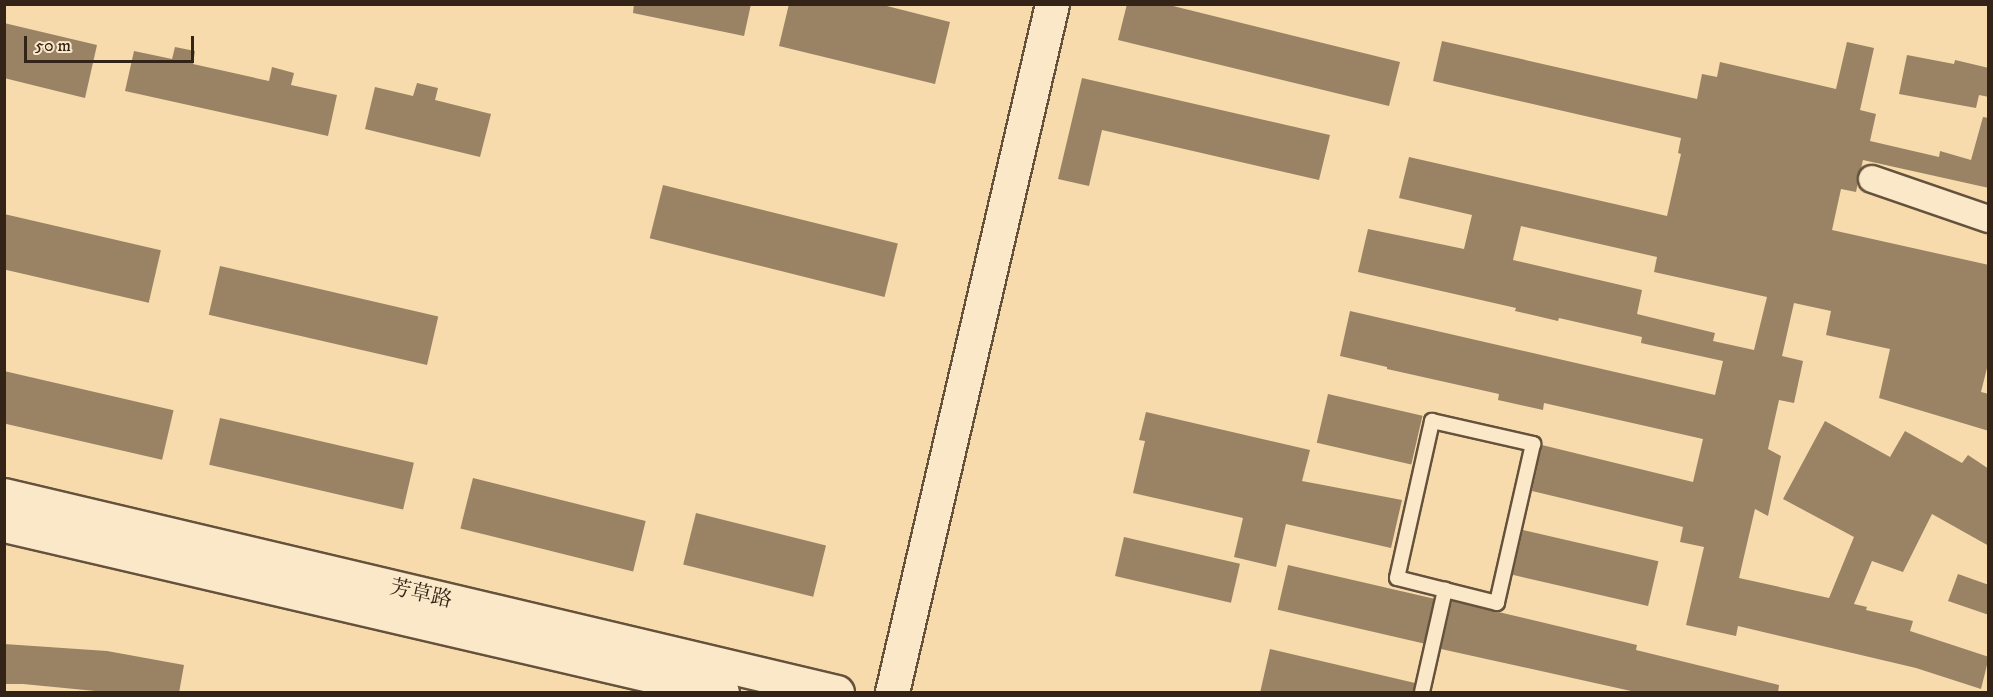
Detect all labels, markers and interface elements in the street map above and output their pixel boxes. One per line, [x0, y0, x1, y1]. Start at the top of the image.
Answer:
scale bar [27, 24, 196, 62]
text: 50 m [35, 35, 71, 57]
street label: 芳草路 [387, 575, 455, 613]

